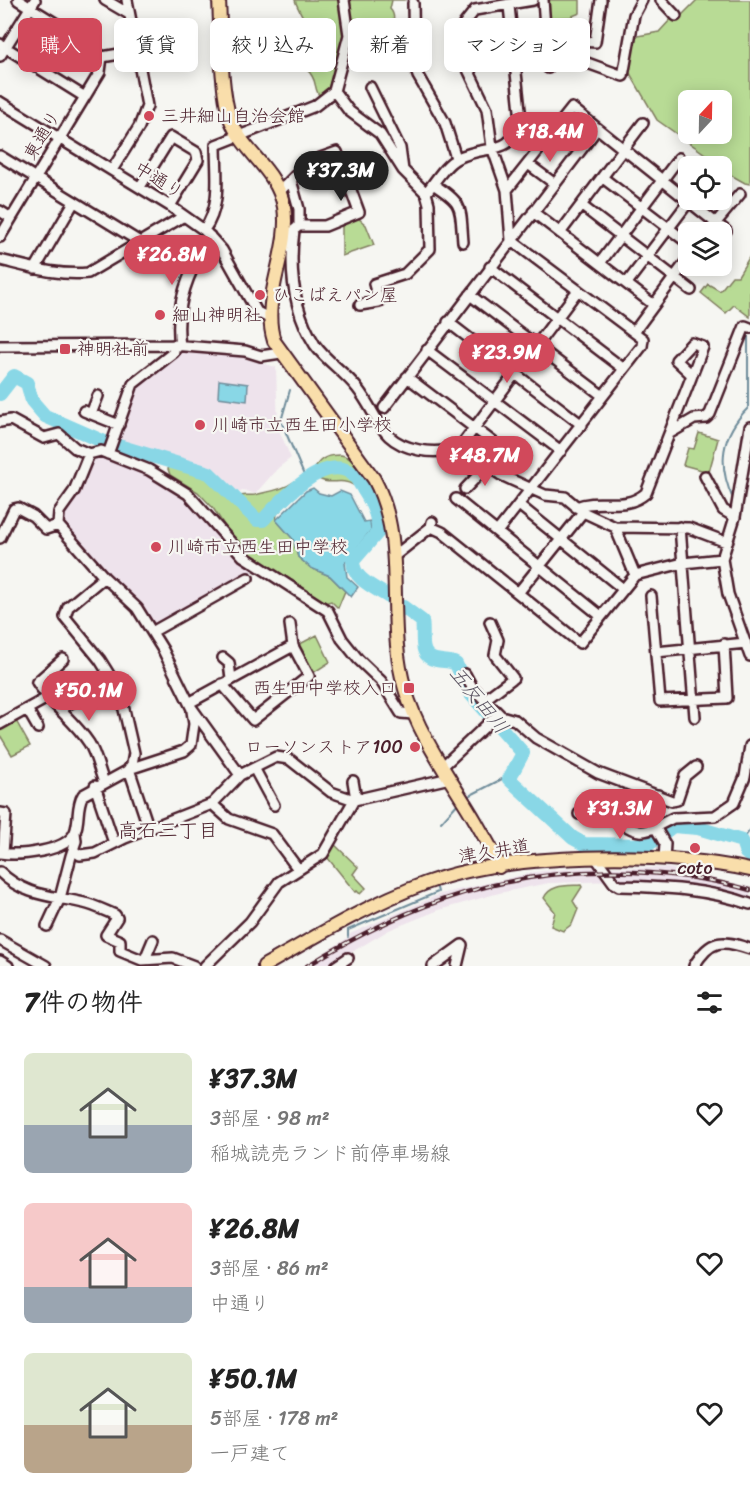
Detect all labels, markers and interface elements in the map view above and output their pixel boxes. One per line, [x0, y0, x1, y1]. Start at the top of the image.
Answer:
chip: 購入 [18, 18, 102, 72]
chip: 賃貸 [114, 18, 198, 72]
chip: 絞り込み [210, 18, 336, 72]
chip: 新着 [348, 18, 432, 72]
chip: マンション [444, 18, 590, 72]
north arrow [678, 90, 732, 144]
map controls [678, 90, 732, 276]
place label: 三井細山自治会館 [161, 100, 305, 132]
street label: 東通り [14, 104, 70, 166]
marker: 三井細山自治会館 [142, 109, 156, 123]
pin: ¥18.4M [501, 112, 599, 163]
text: ¥18.4M [517, 114, 583, 149]
pin: ¥37.3M [292, 151, 390, 202]
street label: 中通り [128, 152, 190, 208]
text: ¥37.3M [308, 153, 374, 188]
button: locate [678, 156, 732, 210]
button: layers [678, 222, 732, 276]
pin: ¥26.8M [123, 235, 221, 286]
text: ¥26.8M [138, 237, 206, 272]
place label: ひこばえパン屋 [272, 279, 398, 311]
marker: ひこばえパン屋 [253, 288, 267, 302]
place label: 細山神明社 [172, 299, 262, 331]
marker: 細山神明社 [153, 308, 167, 322]
place label: 神明社前 [77, 333, 149, 365]
pin: ¥23.9M [458, 333, 556, 384]
text: ¥23.9M [473, 335, 541, 370]
marker: 神明社前 [58, 342, 72, 356]
place label: 川崎市立西生田小学校 [212, 409, 392, 441]
marker: 川崎市立西生田小学校 [193, 418, 207, 432]
pin: ¥48.7M [436, 436, 534, 487]
text: ¥48.7M [450, 438, 520, 473]
place label: 川崎市立西生田中学校 [168, 531, 348, 563]
marker: 川崎市立西生田中学校 [149, 540, 163, 554]
water label: 五反田川 [440, 658, 518, 742]
pin: ¥50.1M [40, 671, 138, 722]
place label: 西生田中学校入口 [253, 672, 397, 704]
text: ¥50.1M [56, 673, 122, 708]
marker: 西生田中学校入口 [402, 681, 416, 695]
place label: ローソンストア100 [245, 731, 403, 763]
marker: ローソンストア100 [408, 740, 422, 754]
pin: ¥31.3M [571, 789, 669, 840]
text: ¥31.3M [588, 791, 652, 826]
district label: 高石三丁目 [118, 813, 218, 848]
street label: 津久井道 [456, 830, 532, 872]
marker: coto [688, 841, 702, 855]
place label: coto [677, 852, 713, 884]
text: 7件の物件 [24, 979, 143, 1025]
icon: filters [693, 986, 726, 1019]
text: ¥37.3M [210, 1055, 297, 1101]
icon: home [72, 1077, 144, 1149]
icon: heart [693, 1097, 726, 1130]
text: 3部屋 · 98 m² [210, 1101, 330, 1136]
text: 稲城読売ランド前停車場線 [210, 1136, 450, 1171]
text: ¥26.8M [210, 1205, 299, 1251]
icon: home [72, 1227, 144, 1299]
icon: heart [693, 1247, 726, 1280]
text: 3部屋 · 86 m² [210, 1251, 329, 1286]
text: 中通り [210, 1286, 270, 1321]
text: ¥50.1M [210, 1355, 297, 1401]
icon: home [72, 1377, 144, 1449]
icon: heart [693, 1397, 726, 1430]
text: 5部屋 · 178 m² [210, 1401, 338, 1436]
text: 一戸建て [210, 1436, 290, 1471]

